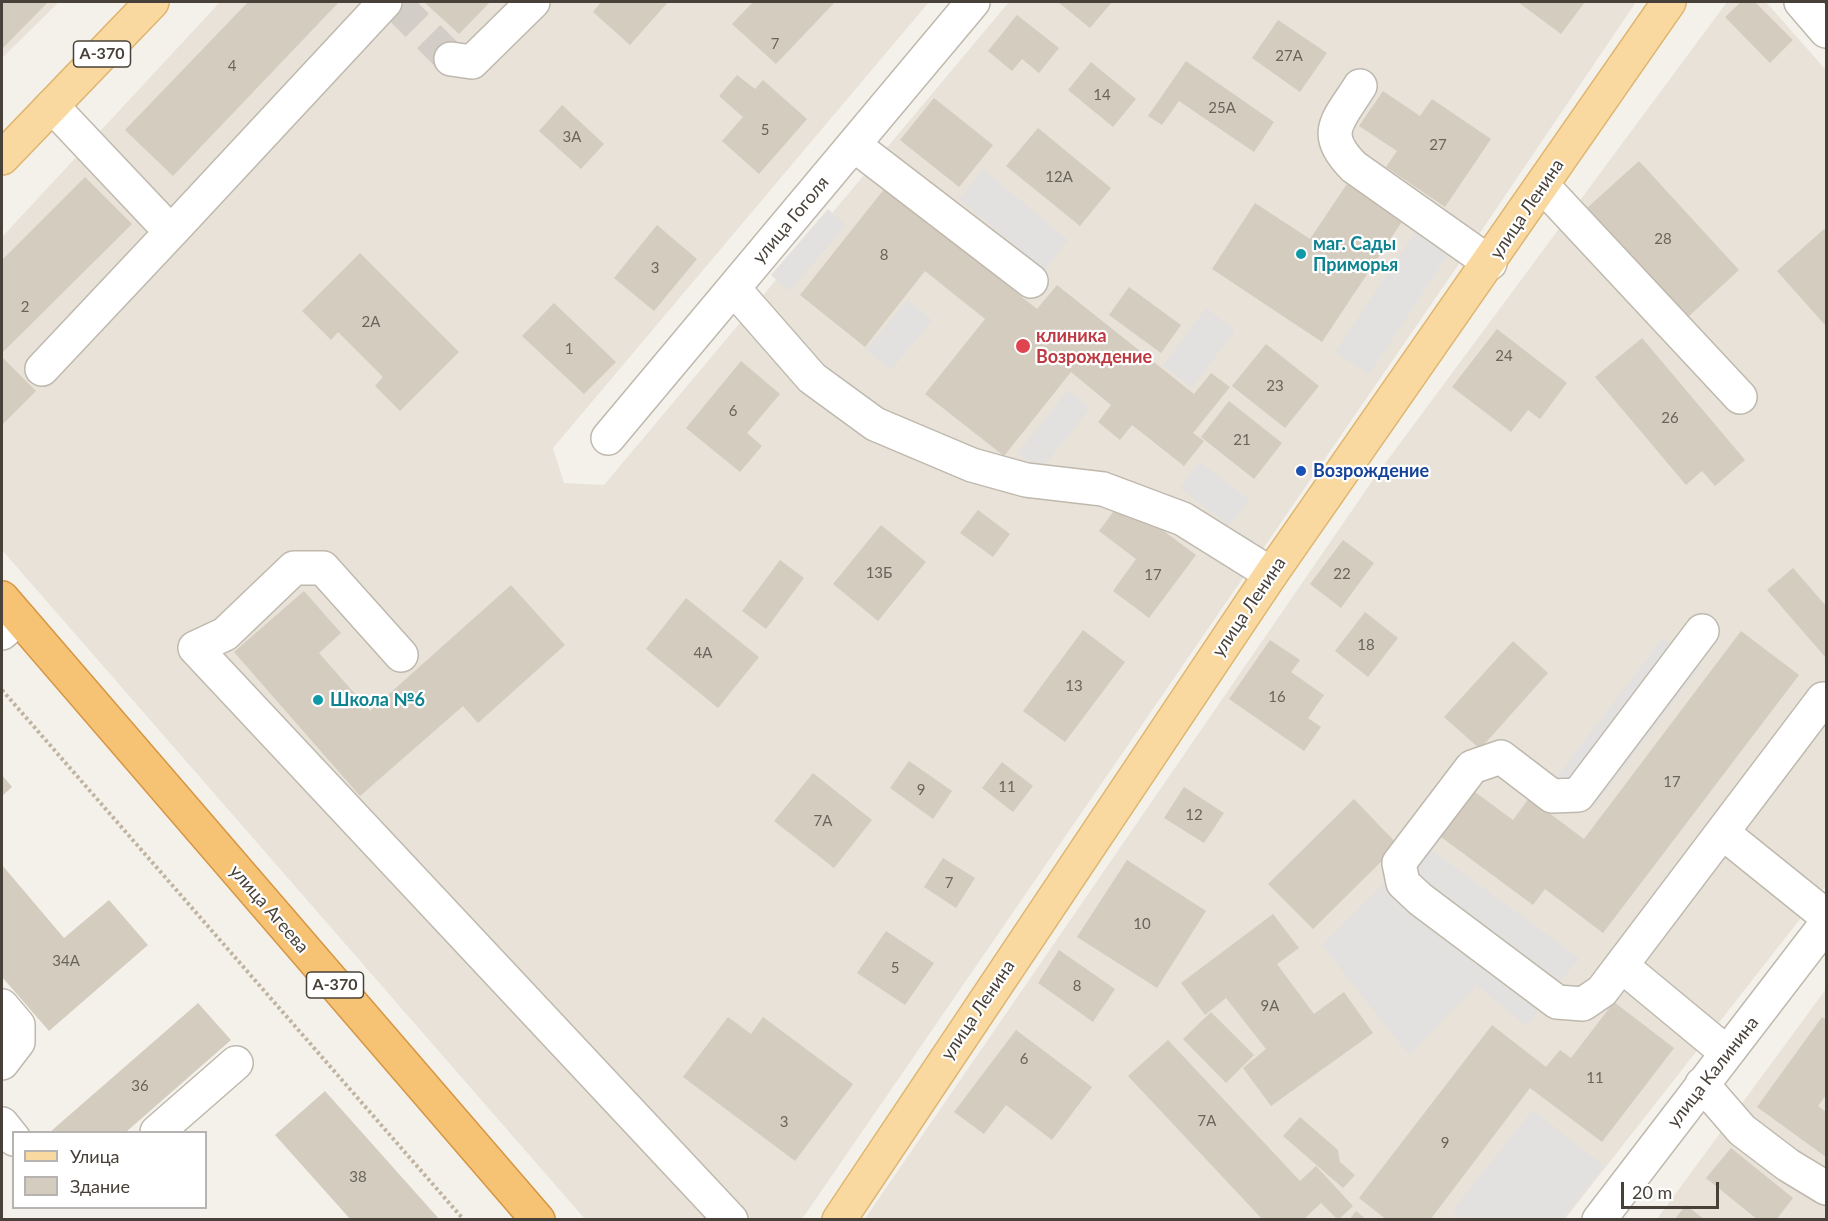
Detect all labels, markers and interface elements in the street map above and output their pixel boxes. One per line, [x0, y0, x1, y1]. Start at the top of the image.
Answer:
house number: 7 [771, 35, 779, 53]
road number: А-370 [74, 41, 130, 67]
house number: 27А [1275, 47, 1303, 65]
house number: 4 [228, 57, 236, 75]
house number: 14 [1093, 86, 1111, 104]
house number: 25А [1208, 99, 1236, 117]
house number: 5 [761, 121, 769, 139]
house number: 3А [563, 128, 581, 146]
house number: 27 [1429, 136, 1447, 154]
street label: улица Ленина [1486, 155, 1568, 263]
house number: 12А [1045, 168, 1073, 186]
street label: улица Гоголя [748, 172, 834, 268]
house number: 28 [1654, 230, 1672, 248]
place label: маг. Сады Приморья [1313, 233, 1398, 276]
house number: 8 [880, 246, 888, 264]
marker: маг. Сады Приморья [1294, 247, 1308, 261]
house number: 3 [651, 259, 659, 277]
house number: 2 [21, 298, 29, 316]
house number: 2А [362, 313, 380, 331]
place label: клиника Возрождение [1036, 325, 1152, 368]
marker: клиника Возрождение [1014, 337, 1032, 355]
house number: 1 [565, 340, 573, 358]
house number: 24 [1495, 347, 1513, 365]
house number: 23 [1266, 377, 1284, 395]
house number: 6 [729, 402, 737, 420]
house number: 26 [1661, 409, 1679, 427]
house number: 21 [1233, 431, 1251, 449]
place label: Возрождение [1313, 460, 1429, 482]
marker: Возрождение [1294, 464, 1308, 478]
street label: улица Ленина [1208, 553, 1290, 661]
house number: 13Б [866, 564, 892, 582]
house number: 22 [1333, 565, 1351, 583]
house number: 17 [1144, 566, 1162, 584]
house number: 18 [1357, 636, 1375, 654]
house number: 4А [694, 644, 712, 662]
house number: 13 [1065, 677, 1083, 695]
house number: 16 [1268, 688, 1286, 706]
place label: Школа №6 [330, 689, 425, 711]
marker: Школа №6 [311, 693, 325, 707]
house number: 17 [1663, 773, 1681, 791]
house number: 11 [998, 778, 1016, 796]
house number: 9 [917, 781, 925, 799]
house number: 12 [1185, 806, 1203, 824]
house number: 7А [814, 812, 832, 830]
street label: улица Агеева [225, 860, 313, 958]
house number: 7 [945, 874, 953, 892]
house number: 10 [1133, 915, 1151, 933]
house number: 34А [52, 952, 80, 970]
street label: улица Ленина [937, 956, 1019, 1064]
house number: 5 [891, 959, 899, 977]
road number: А-370 [306, 972, 364, 998]
house number: 8 [1073, 977, 1081, 995]
house number: 9А [1261, 997, 1279, 1015]
street label: улица Калинина [1663, 1012, 1763, 1132]
house number: 6 [1020, 1050, 1028, 1068]
house number: 11 [1586, 1069, 1604, 1087]
house number: 36 [131, 1077, 149, 1095]
house number: 7А [1198, 1112, 1216, 1130]
house number: 3 [780, 1113, 788, 1131]
legend [12, 1131, 207, 1209]
house number: 9 [1441, 1134, 1449, 1152]
text: Улица [70, 1145, 120, 1167]
house number: 38 [349, 1168, 367, 1186]
scale bar [1624, 1170, 1722, 1208]
text: Здание [70, 1175, 130, 1197]
text: 20 m [1632, 1181, 1672, 1203]

